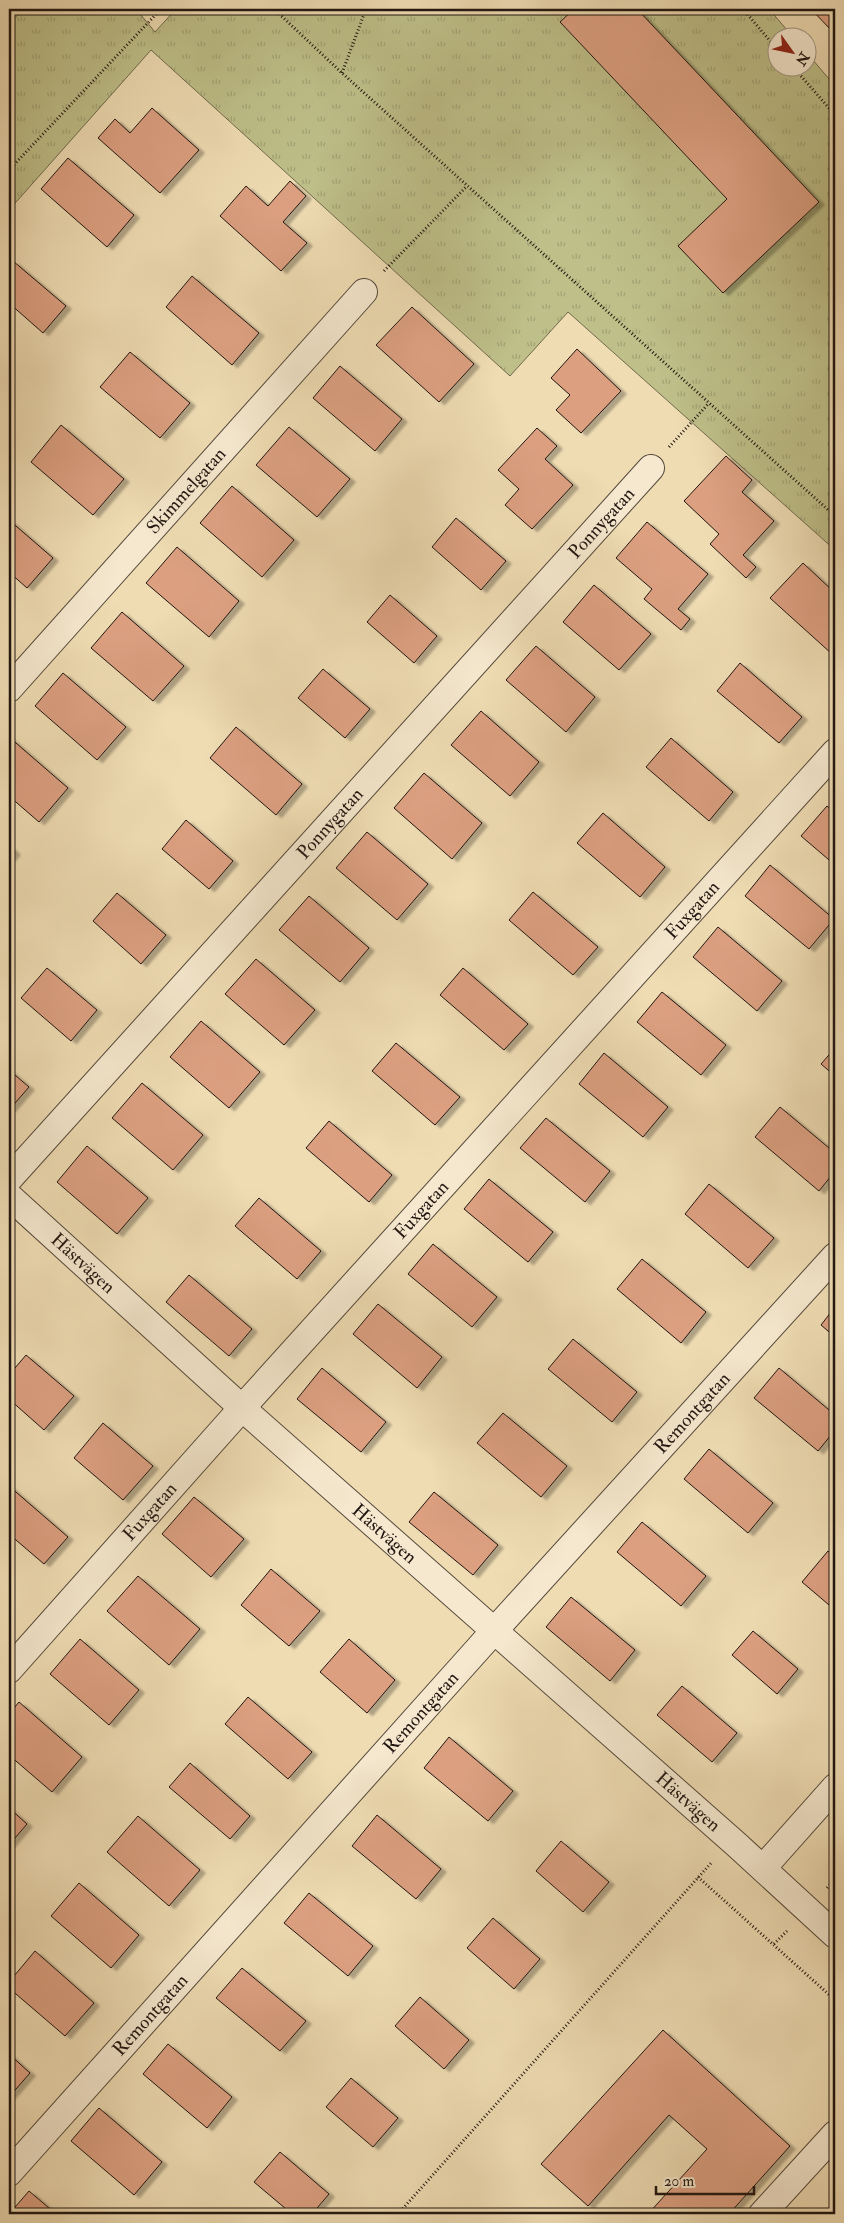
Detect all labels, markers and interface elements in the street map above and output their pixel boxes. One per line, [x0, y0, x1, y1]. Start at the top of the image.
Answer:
north arrow [766, 28, 816, 78]
text: N [792, 48, 814, 69]
street label: Skimmelgatan [141, 442, 231, 539]
street label: Ponnygatan [563, 482, 640, 564]
street label: Ponnygatan [292, 783, 369, 864]
street label: Fuxgatan [660, 876, 725, 944]
street label: Fuxgatan [389, 1175, 454, 1244]
street label: Hästvägen [46, 1228, 120, 1299]
street label: Remontgatan [649, 1367, 736, 1459]
street label: Fuxgatan [117, 1477, 182, 1546]
street label: Hästvägen [347, 1499, 422, 1569]
street label: Remontgatan [378, 1666, 464, 1758]
street label: Hästvägen [650, 1767, 726, 1837]
street label: Remontgatan [107, 1969, 193, 2061]
scale bar [656, 2163, 754, 2195]
text: 20 m [664, 2172, 694, 2191]

